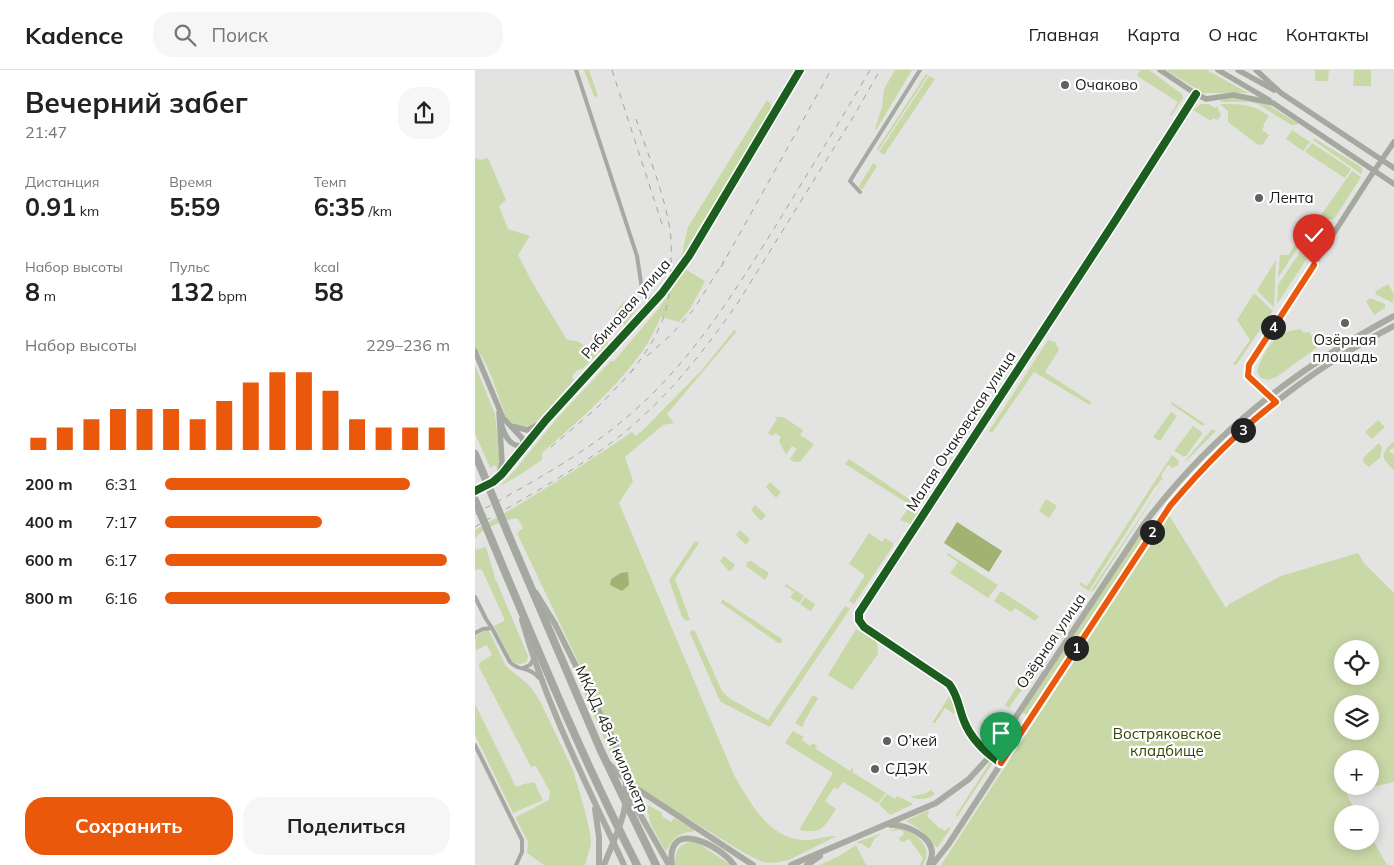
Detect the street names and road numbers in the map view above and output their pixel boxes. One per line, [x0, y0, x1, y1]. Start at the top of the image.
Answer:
street label: Рябиновая улица [577, 255, 674, 363]
street label: Малая Очаковская улица [902, 347, 1020, 514]
street label: Озёрная улица [1012, 590, 1089, 692]
street label: МКАД, 48-й километр [571, 662, 653, 815]

